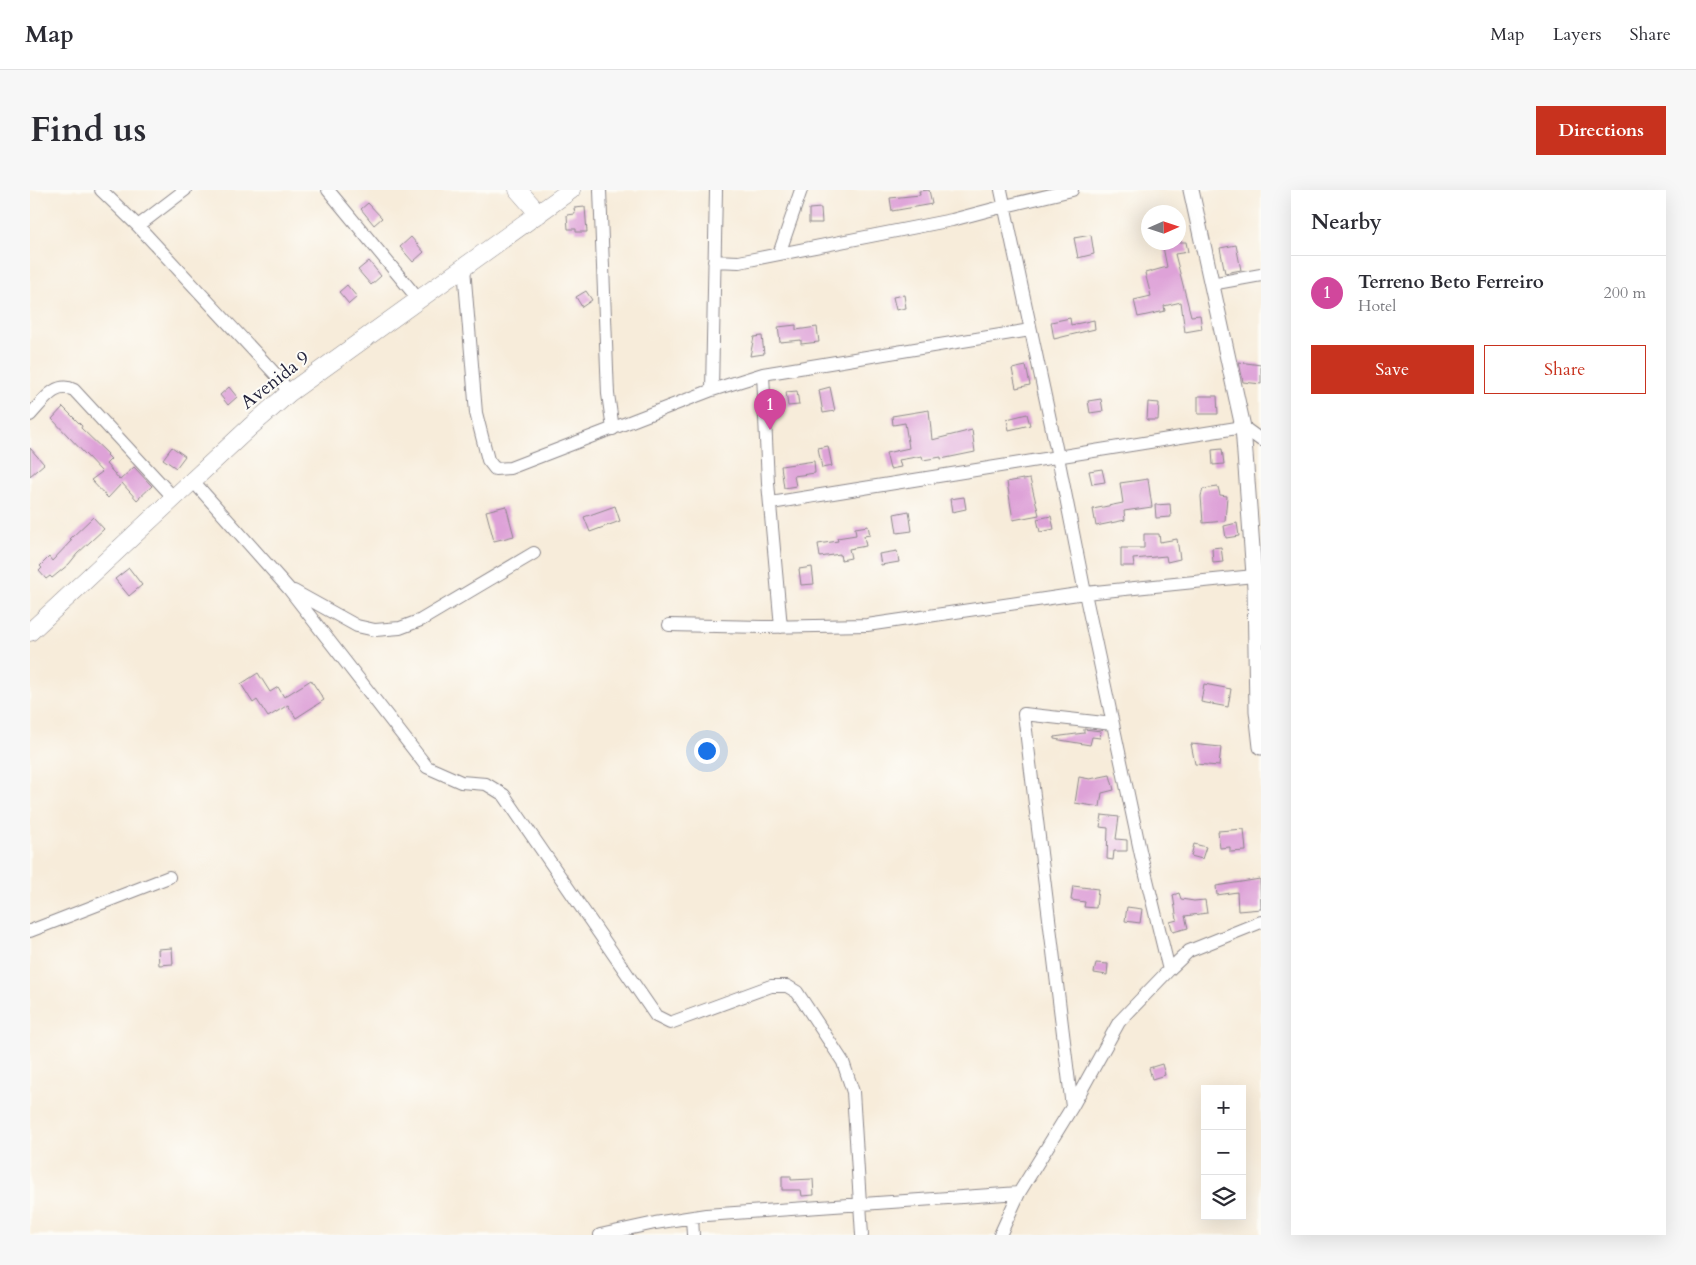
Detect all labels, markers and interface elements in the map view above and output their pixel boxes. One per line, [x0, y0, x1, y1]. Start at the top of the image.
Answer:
text: Map [25, 18, 74, 51]
text: Map [1490, 22, 1525, 47]
text: Layers [1553, 22, 1602, 47]
text: Share [1630, 22, 1671, 47]
text: Find us [30, 106, 146, 154]
button: Directions [1536, 106, 1666, 155]
north arrow [1141, 205, 1186, 250]
text: Nearby [1311, 208, 1382, 237]
text: Terreno Beto Ferreiro [1358, 269, 1544, 295]
text: 1 [1323, 282, 1331, 304]
text: 200 m [1604, 282, 1646, 304]
text: Hotel [1358, 295, 1396, 317]
street label: Avenida 9 [235, 345, 315, 415]
button: Save [1311, 345, 1474, 394]
button: Share [1484, 345, 1646, 394]
pin: 1 [754, 389, 786, 430]
your location [694, 738, 720, 764]
map controls [1201, 1085, 1246, 1220]
button: + [1201, 1085, 1246, 1130]
button: − [1201, 1130, 1246, 1175]
button: layers [1201, 1175, 1246, 1220]

